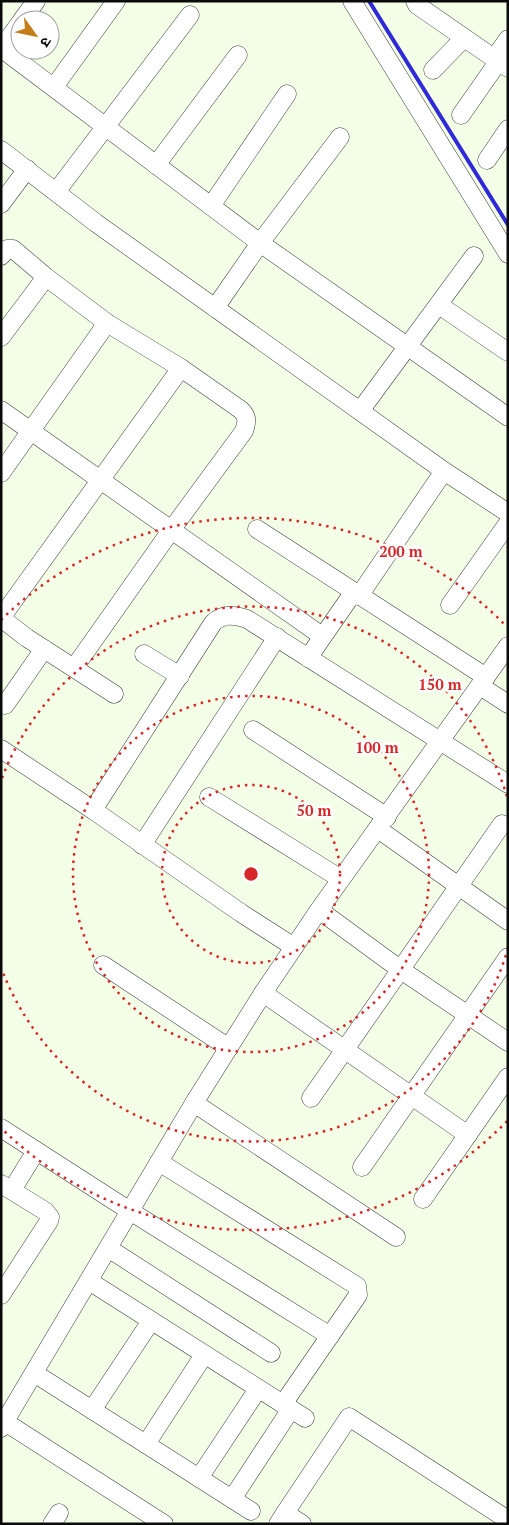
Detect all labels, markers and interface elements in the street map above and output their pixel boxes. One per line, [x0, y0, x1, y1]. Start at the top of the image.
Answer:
north arrow [10, 10, 60, 60]
text: उ [36, 34, 57, 52]
text: 200 m [379, 541, 423, 561]
text: 150 m [418, 674, 462, 694]
text: 100 m [355, 737, 399, 757]
text: 50 m [297, 800, 332, 820]
centre of rings [242, 865, 260, 883]

